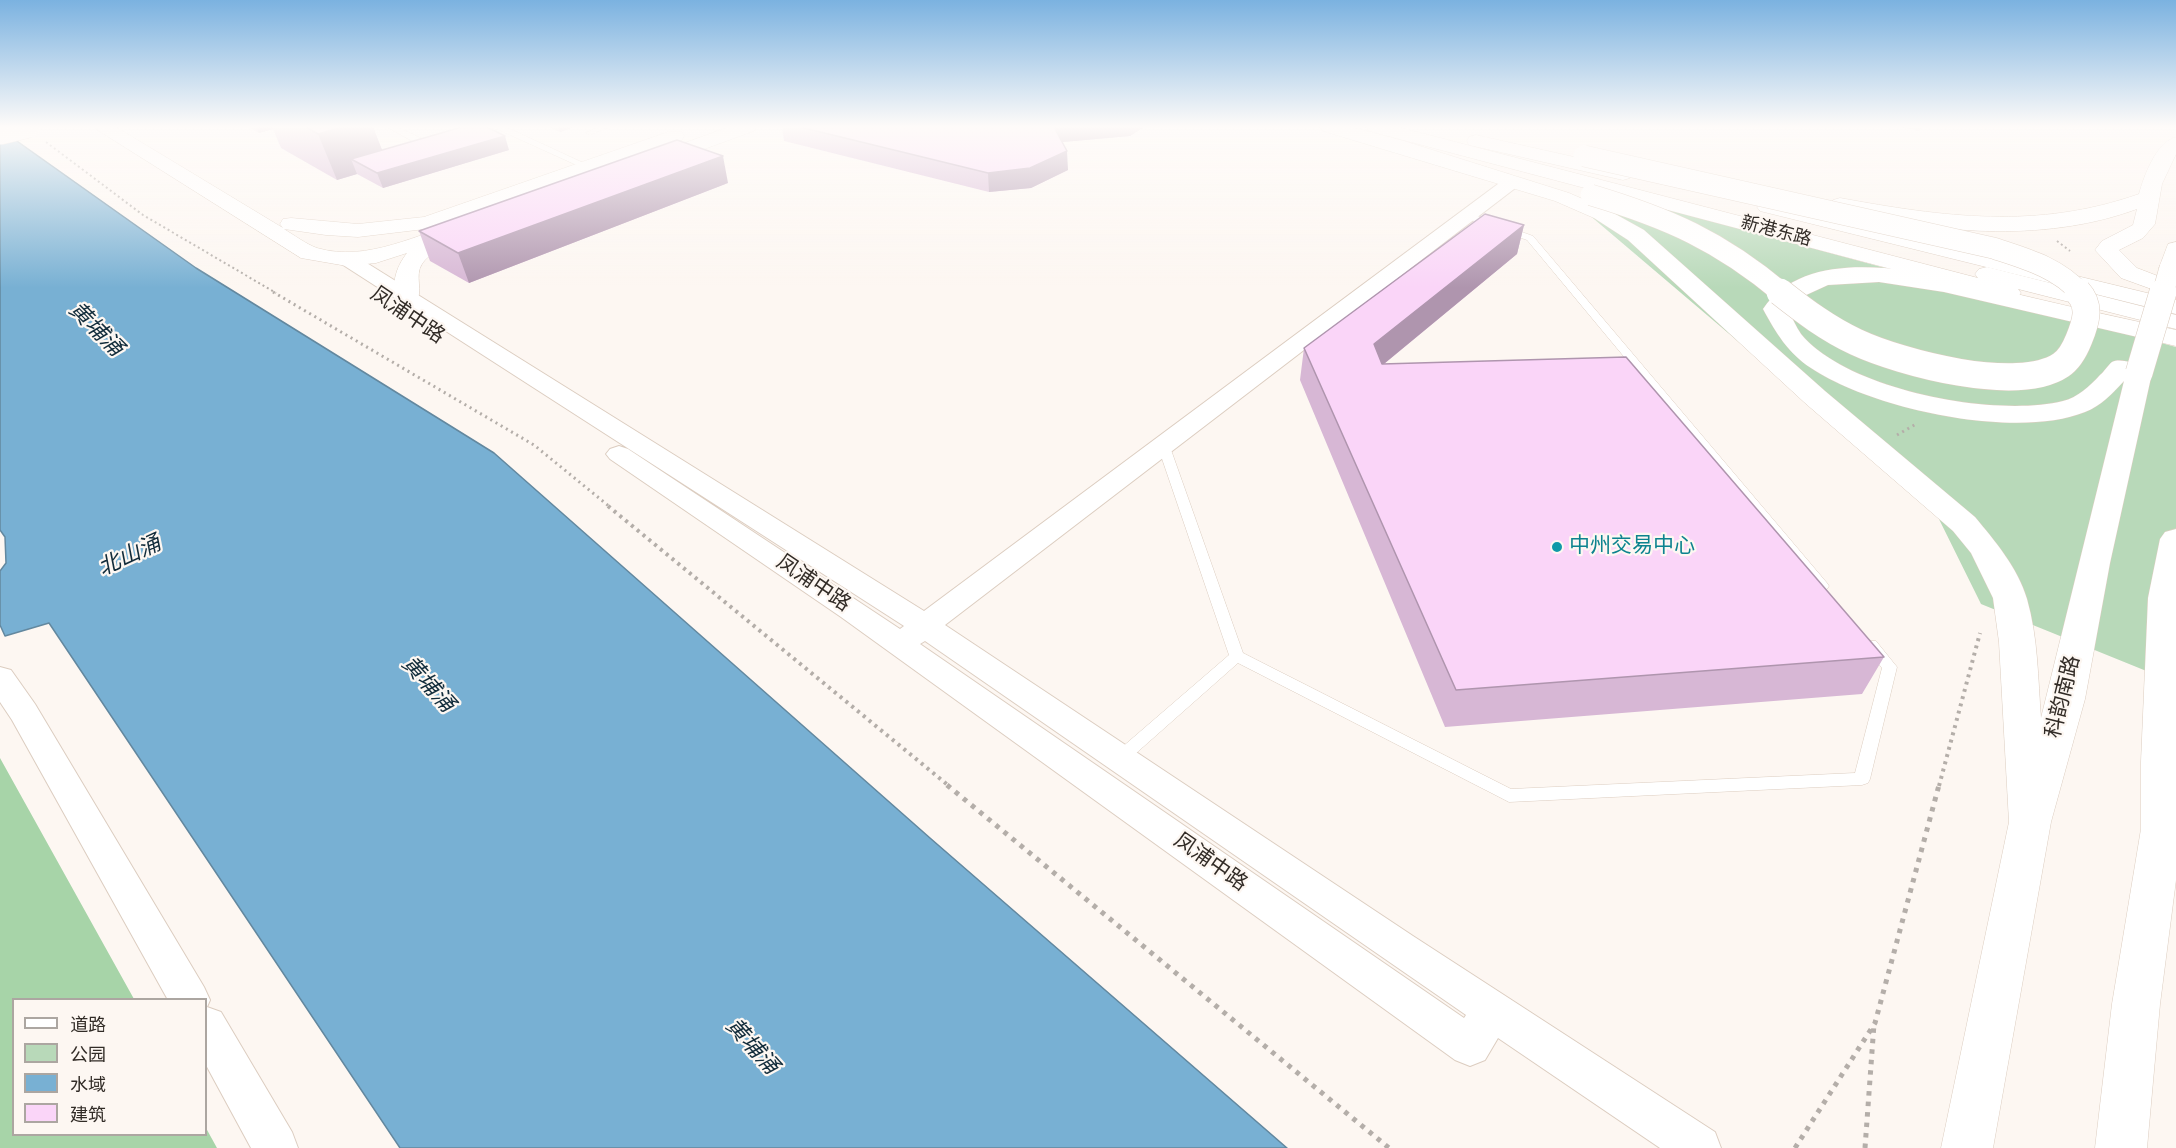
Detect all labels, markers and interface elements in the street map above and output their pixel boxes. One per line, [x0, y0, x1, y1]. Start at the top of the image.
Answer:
street label: 新港东路 [1738, 212, 1814, 252]
street label: 凤浦中路 [365, 282, 449, 350]
water label: 黄埔涌 [62, 297, 128, 363]
water label: 北山涌 [95, 531, 165, 583]
place label: 中州交易中心 [1569, 534, 1695, 560]
marker: 中州交易中心 [1550, 540, 1564, 554]
street label: 凤浦中路 [771, 550, 855, 618]
water label: 黄埔涌 [395, 652, 459, 718]
street label: 科韵南路 [2042, 653, 2086, 741]
street label: 凤浦中路 [1168, 829, 1252, 897]
legend [12, 998, 207, 1136]
text: 道路 [70, 1013, 106, 1037]
water label: 黄埔涌 [719, 1014, 783, 1080]
text: 公园 [70, 1043, 106, 1067]
text: 水域 [70, 1073, 106, 1097]
text: 建筑 [70, 1103, 106, 1127]

